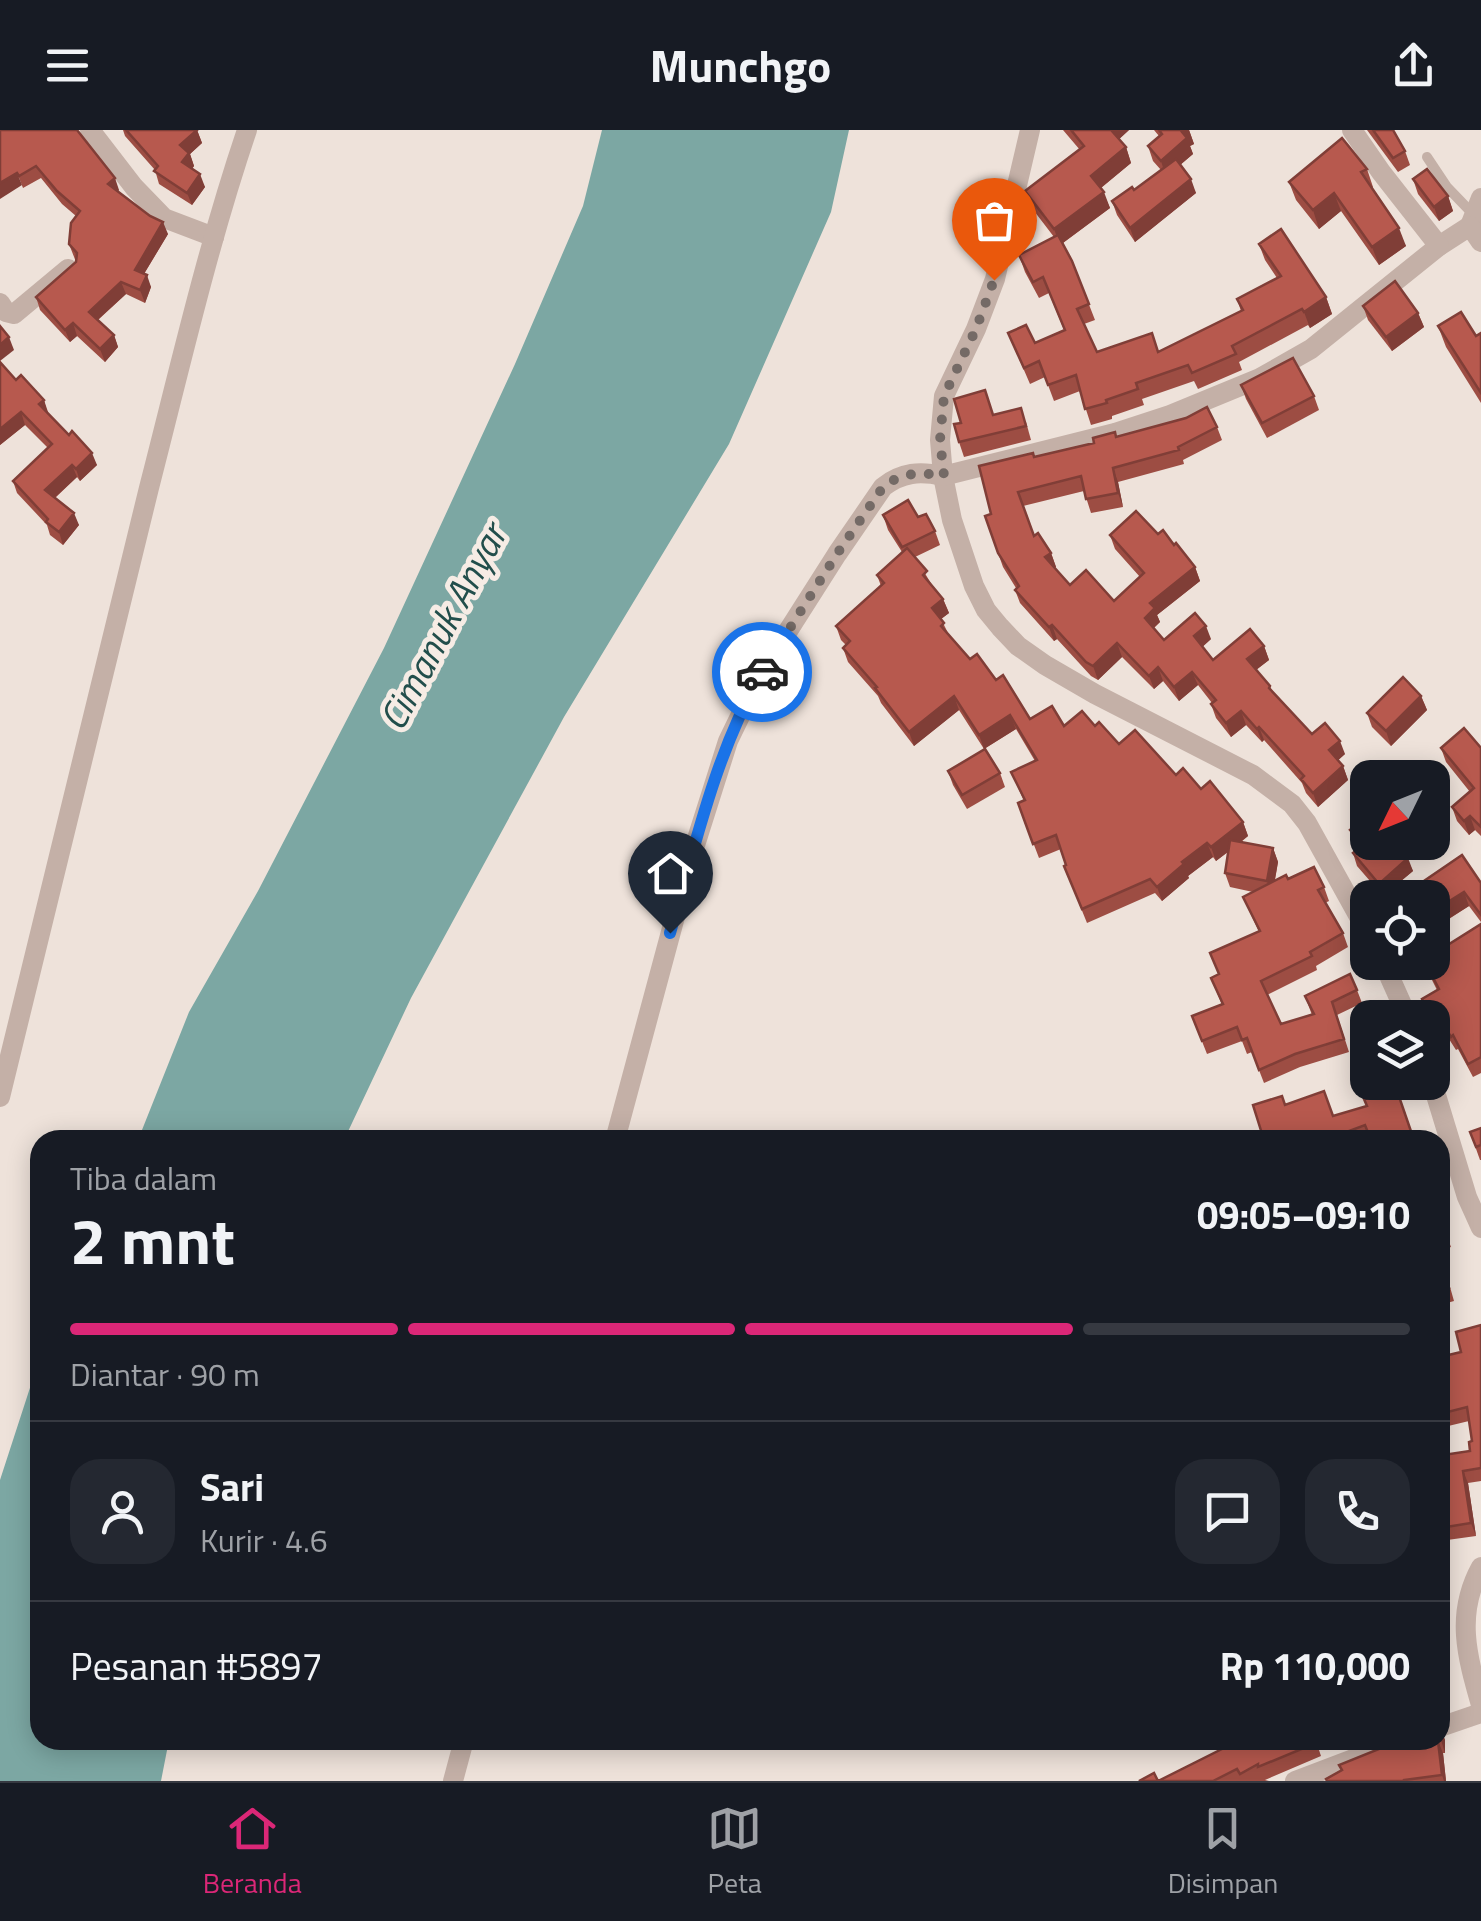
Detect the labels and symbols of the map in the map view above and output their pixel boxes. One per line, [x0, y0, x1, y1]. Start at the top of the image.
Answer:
pin [952, 178, 1037, 281]
water label: Cimanuk Anyar [363, 510, 523, 740]
courier [712, 622, 812, 722]
north arrow [1350, 760, 1450, 860]
pin [628, 831, 713, 934]

